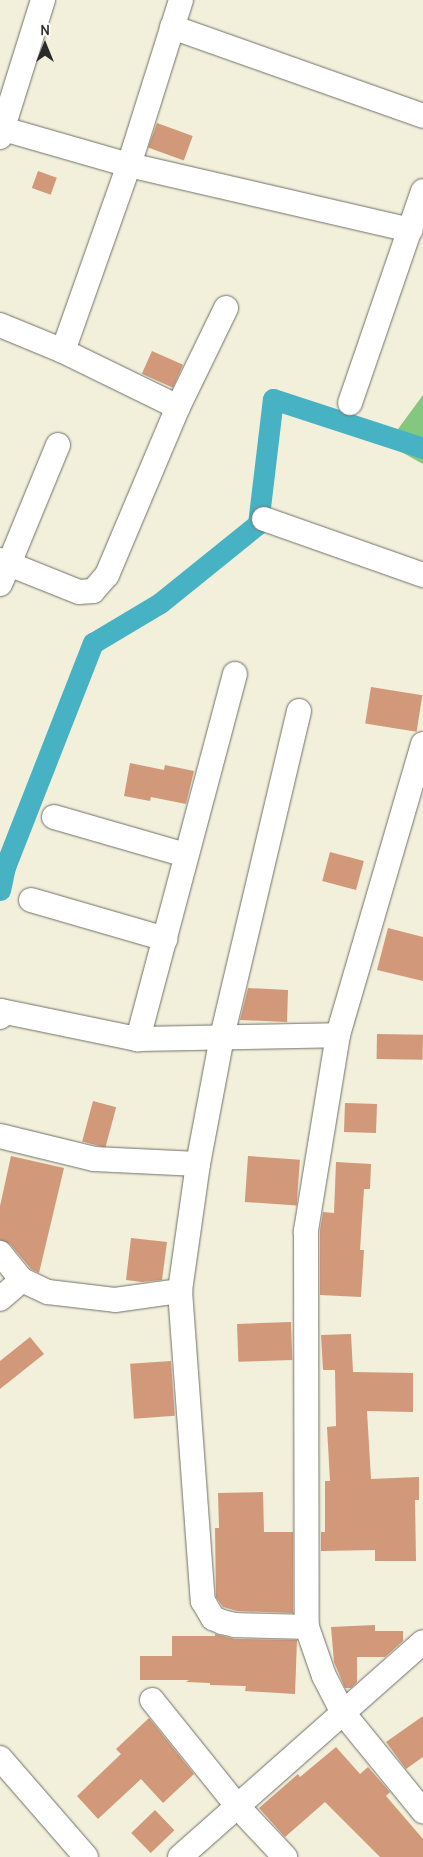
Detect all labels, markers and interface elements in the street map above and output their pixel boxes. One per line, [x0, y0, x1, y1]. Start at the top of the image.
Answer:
north arrow [20, 20, 70, 70]
text: N [40, 21, 50, 39]

